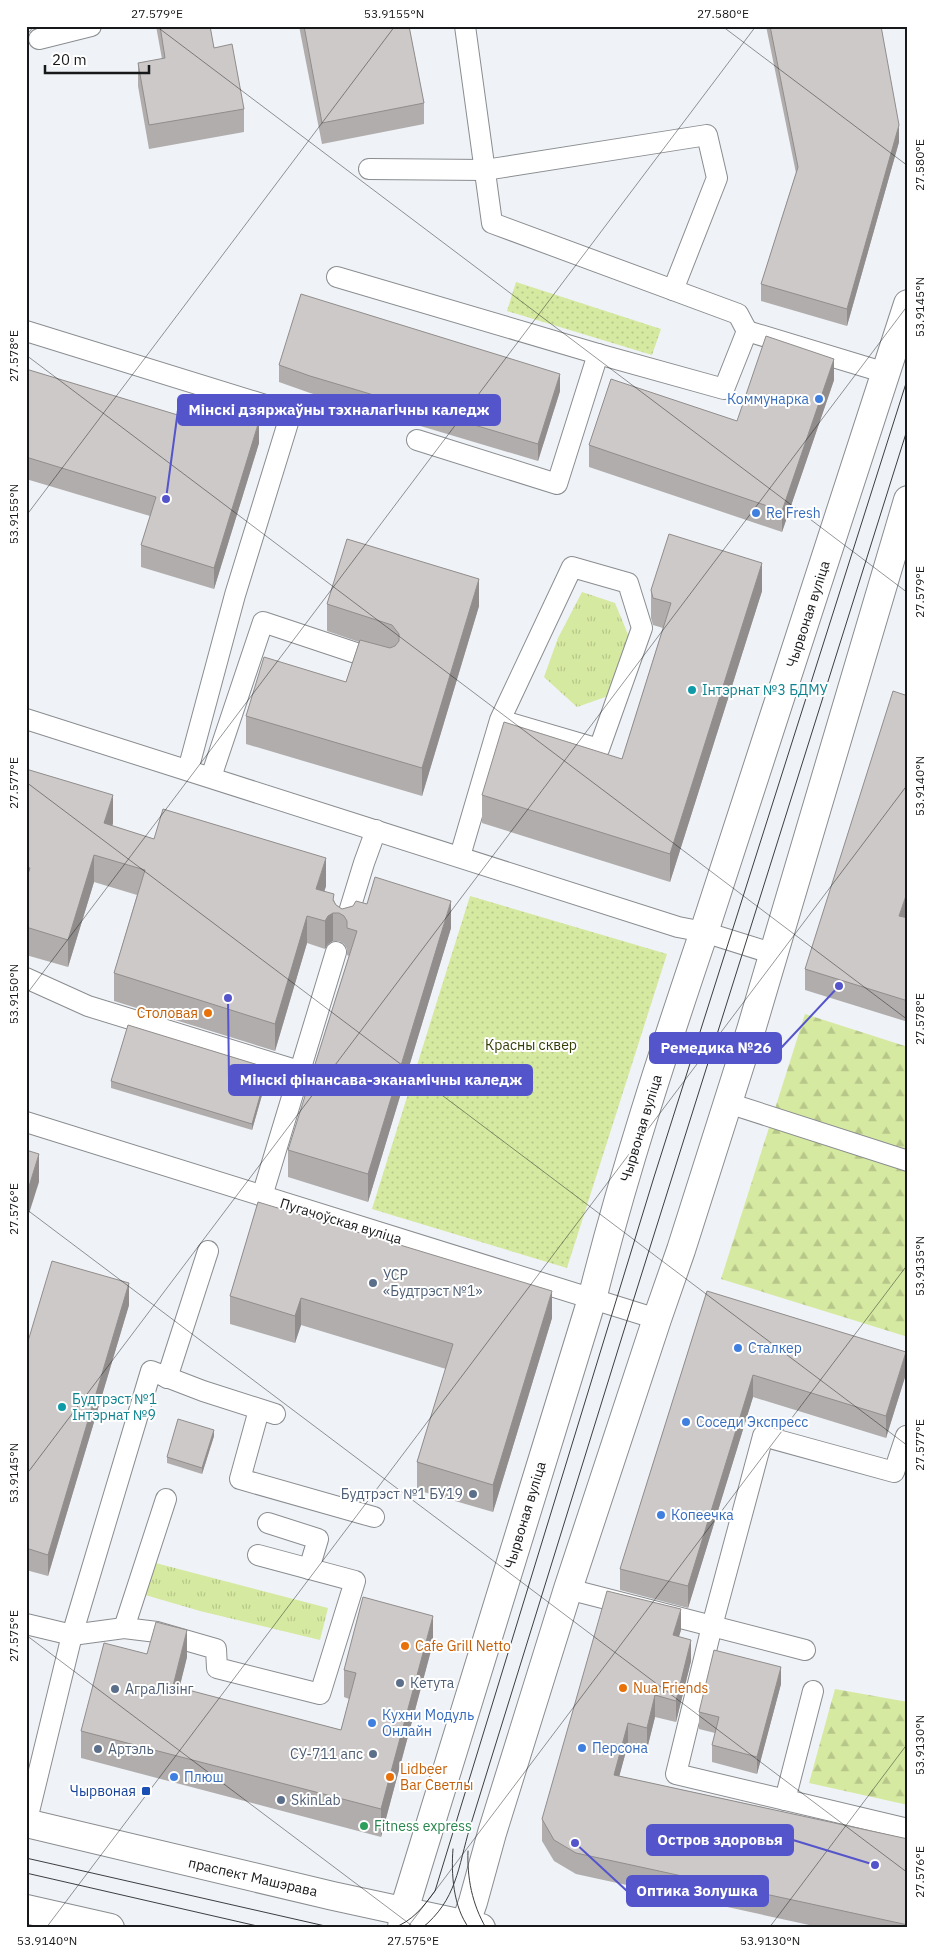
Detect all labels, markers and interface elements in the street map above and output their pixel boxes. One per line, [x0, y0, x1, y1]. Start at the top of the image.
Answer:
text: 27.579°E [131, 6, 183, 21]
text: 53.9155°N [364, 6, 424, 21]
text: 27.580°E [697, 6, 749, 21]
scale bar [45, 42, 149, 74]
text: 20 m [52, 50, 87, 69]
text: 27.580°E [912, 139, 927, 191]
text: 53.9145°N [912, 277, 927, 337]
text: 27.578°E [6, 330, 21, 382]
place label: Коммунарка [727, 390, 810, 408]
marker: Коммунарка [813, 393, 825, 405]
callout: Мінскі дзяржаўны тэхналагічны каледж [178, 395, 500, 425]
text: Мінскі дзяржаўны тэхналагічны каледж [188, 400, 490, 419]
text: 53.9155°N [6, 484, 21, 544]
place label: Re Fresh [766, 504, 821, 522]
marker: Re Fresh [750, 507, 762, 519]
street label: Чырвоная вуліца [782, 558, 834, 670]
text: 27.579°E [912, 566, 927, 618]
place label: Інтэрнат №3 БДМУ [702, 681, 829, 699]
marker: Інтэрнат №3 БДМУ [686, 684, 698, 696]
text: 53.9140°N [912, 756, 927, 816]
text: 27.577°E [6, 757, 21, 809]
text: 53.9150°N [6, 964, 21, 1024]
text: 27.578°E [912, 993, 927, 1045]
place label: Столовая [137, 1004, 198, 1022]
marker: Столовая [202, 1007, 214, 1019]
callout: Ремедика №26 [650, 1033, 781, 1063]
park label: Красны сквер [485, 1036, 577, 1054]
text: Ремедика №26 [660, 1038, 772, 1057]
callout: Мінскі фінансава-эканамічны каледж [229, 1065, 532, 1095]
text: Мінскі фінансава-эканамічны каледж [240, 1070, 522, 1089]
street label: Чырвоная вуліца [616, 1072, 666, 1184]
text: 27.576°E [6, 1183, 21, 1235]
street label: Пугачоўская вуліца [278, 1194, 405, 1248]
text: 53.9135°N [912, 1236, 927, 1296]
place label: УСР «Будтрэст №1» [383, 1266, 483, 1300]
marker: УСР «Будтрэст №1» [367, 1277, 379, 1289]
place label: Сталкер [748, 1339, 802, 1357]
marker: Сталкер [732, 1342, 744, 1354]
place label: Будтрэст №1 Інтэрнат №9 [72, 1390, 157, 1424]
marker: Будтрэст №1 Інтэрнат №9 [56, 1401, 68, 1413]
place label: Соседи Экспресс [696, 1413, 808, 1431]
marker: Соседи Экспресс [680, 1416, 692, 1428]
text: 27.577°E [912, 1419, 927, 1471]
text: 53.9145°N [6, 1443, 21, 1503]
street label: Чырвоная вуліца [500, 1459, 550, 1571]
place label: Будтрэст №1 БУ19 [341, 1485, 463, 1503]
marker: Будтрэст №1 БУ19 [467, 1488, 479, 1500]
place label: Копеечка [671, 1506, 734, 1524]
marker: Копеечка [655, 1509, 667, 1521]
text: 27.575°E [6, 1610, 21, 1662]
place label: Cafe Grill Netto [415, 1637, 511, 1655]
marker: Cafe Grill Netto [399, 1640, 411, 1652]
place label: Кетута [410, 1674, 455, 1692]
marker: Кетута [394, 1677, 406, 1689]
place label: Nua Friends [633, 1679, 709, 1697]
place label: АграЛізінг [125, 1680, 194, 1698]
marker: Nua Friends [617, 1682, 629, 1694]
marker: АграЛізінг [109, 1683, 121, 1695]
place label: Кухни Модуль Онлайн [382, 1706, 474, 1740]
text: 53.9130°N [912, 1715, 927, 1775]
marker: Кухни Модуль Онлайн [366, 1717, 378, 1729]
place label: Персона [592, 1739, 649, 1757]
place label: Артэль [108, 1740, 154, 1758]
marker: Персона [576, 1742, 588, 1754]
marker: Артэль [92, 1743, 104, 1755]
place label: СУ-711 апс [290, 1745, 363, 1763]
marker: СУ-711 апс [367, 1748, 379, 1760]
place label: Lidbeer Bar Светлы [400, 1760, 473, 1794]
place label: Плюш [184, 1768, 224, 1786]
marker: Плюш [168, 1771, 180, 1783]
marker: Lidbeer Bar Светлы [384, 1771, 396, 1783]
place label: Чырвоная [70, 1782, 136, 1800]
marker: Чырвоная [140, 1785, 152, 1797]
place label: SkinLab [291, 1791, 341, 1809]
marker: SkinLab [275, 1794, 287, 1806]
place label: Fitness express [374, 1817, 472, 1835]
marker: Fitness express [358, 1820, 370, 1832]
callout: Остров здоровья [647, 1825, 793, 1855]
text: Остров здоровья [657, 1830, 783, 1849]
text: 27.576°E [912, 1846, 927, 1898]
street label: праспект Машэрава [187, 1853, 320, 1901]
callout: Оптика Золушка [627, 1876, 768, 1906]
text: Оптика Золушка [636, 1881, 758, 1900]
text: 53.9140°N [17, 1933, 77, 1948]
text: 27.575°E [387, 1933, 439, 1948]
text: 53.9130°N [740, 1933, 800, 1948]

